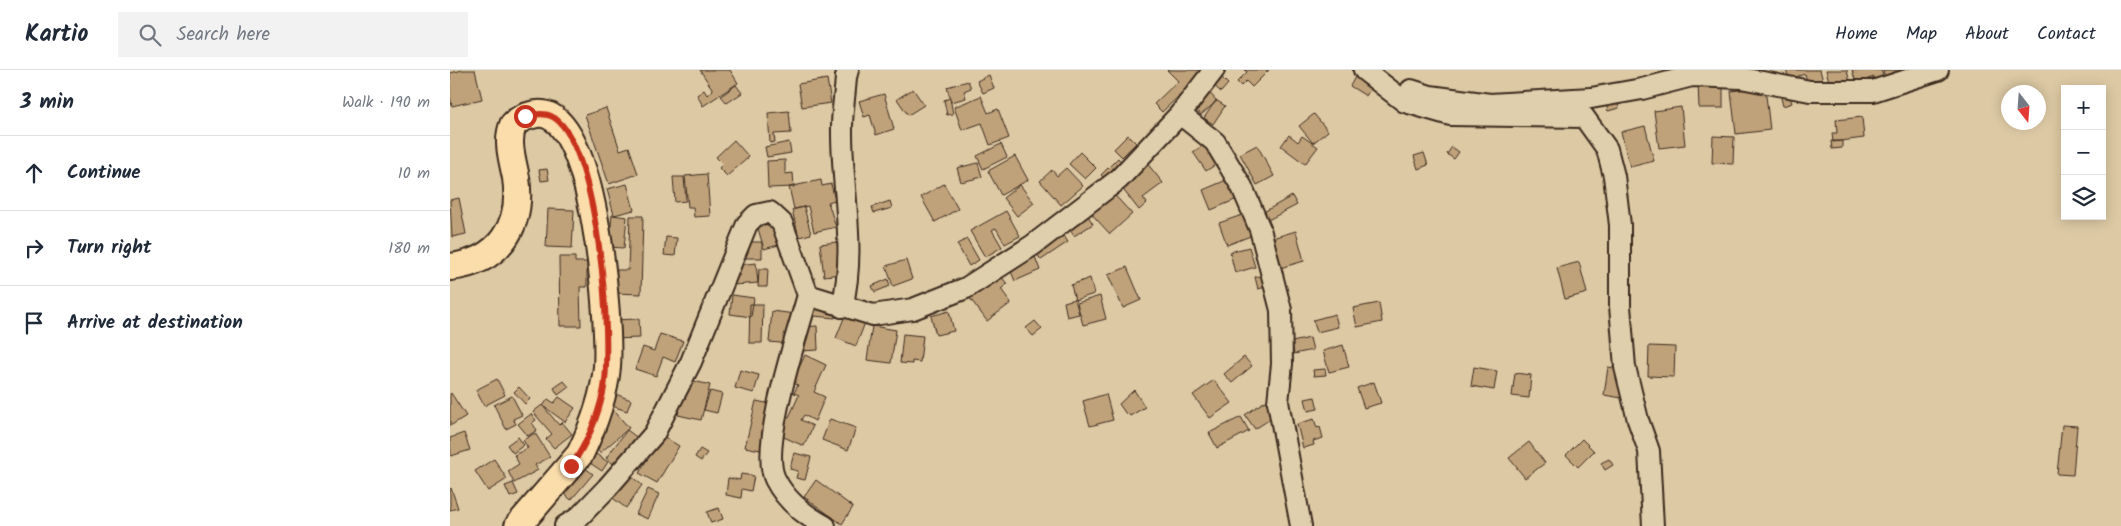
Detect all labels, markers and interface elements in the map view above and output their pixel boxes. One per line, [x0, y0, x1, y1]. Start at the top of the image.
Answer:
search box [118, 12, 468, 57]
text: Kartio [25, 15, 88, 54]
text: Search here [176, 20, 270, 50]
text: Home [1835, 20, 1878, 49]
text: Map [1906, 20, 1937, 49]
text: About [1965, 20, 2009, 49]
text: Contact [2037, 20, 2096, 49]
icon: search [136, 21, 164, 49]
north arrow [2001, 85, 2046, 130]
map controls [2061, 85, 2106, 220]
button: + [2061, 85, 2106, 130]
text: 3 min [20, 86, 74, 119]
text: Walk · 190 m [342, 90, 430, 115]
route start [514, 105, 537, 128]
button: − [2061, 130, 2106, 175]
text: Continue [67, 158, 140, 188]
icon: ahead [20, 159, 48, 187]
text: 10 m [398, 161, 430, 186]
button: layers [2061, 175, 2106, 220]
text: Turn right [67, 233, 152, 263]
icon: right [20, 234, 48, 262]
text: 180 m [388, 236, 430, 261]
text: Arrive at destination [67, 308, 243, 338]
icon: arrive [20, 309, 48, 337]
route end [560, 455, 583, 478]

